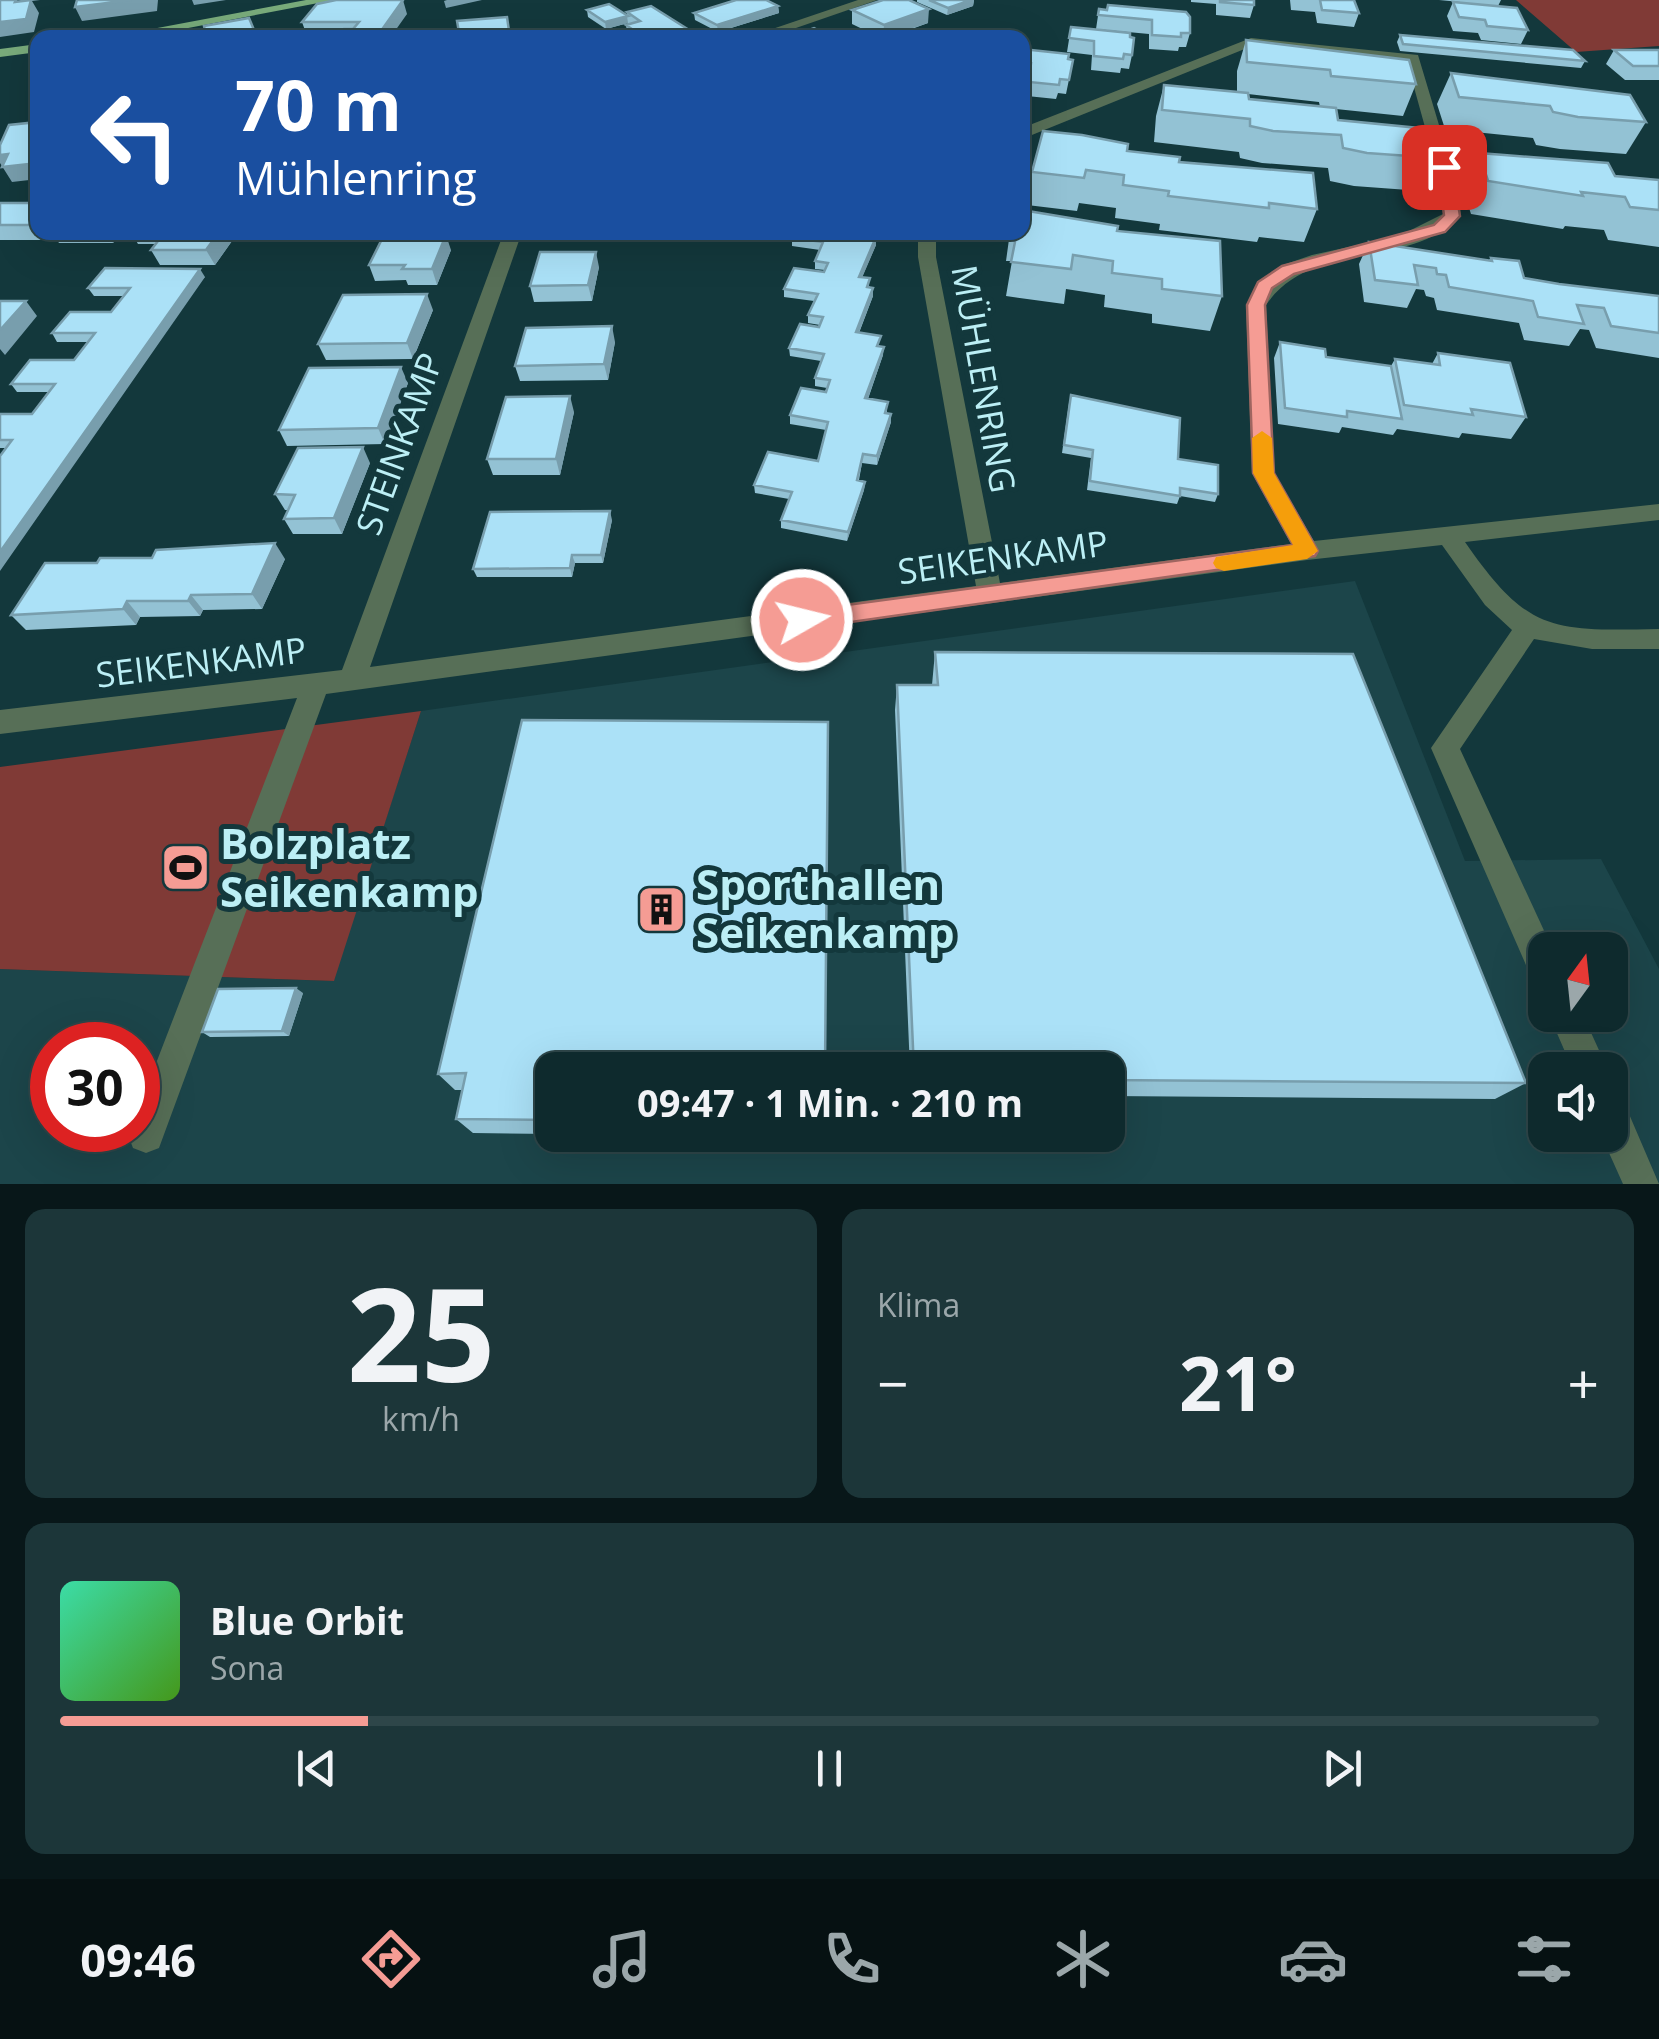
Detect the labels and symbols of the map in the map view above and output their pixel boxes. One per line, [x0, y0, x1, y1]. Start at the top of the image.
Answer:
pin [1402, 125, 1487, 210]
street label: MÜHLENRING [941, 261, 1028, 496]
street label: STEINKAMP [344, 346, 453, 541]
street label: SEIKENKAMP [895, 519, 1111, 595]
position arrow [750, 568, 854, 672]
street label: SEIKENKAMP [93, 625, 309, 698]
place label: Bolzplatz Seikenkamp [220, 814, 478, 919]
sports icon: Bolzplatz Seikenkamp [159, 842, 211, 894]
place label: Sporthallen Seikenkamp [696, 855, 954, 960]
building icon: Sporthallen Seikenkamp [635, 883, 687, 935]
north arrow [1528, 932, 1628, 1032]
speed limit sign: 30 [30, 1022, 160, 1152]

